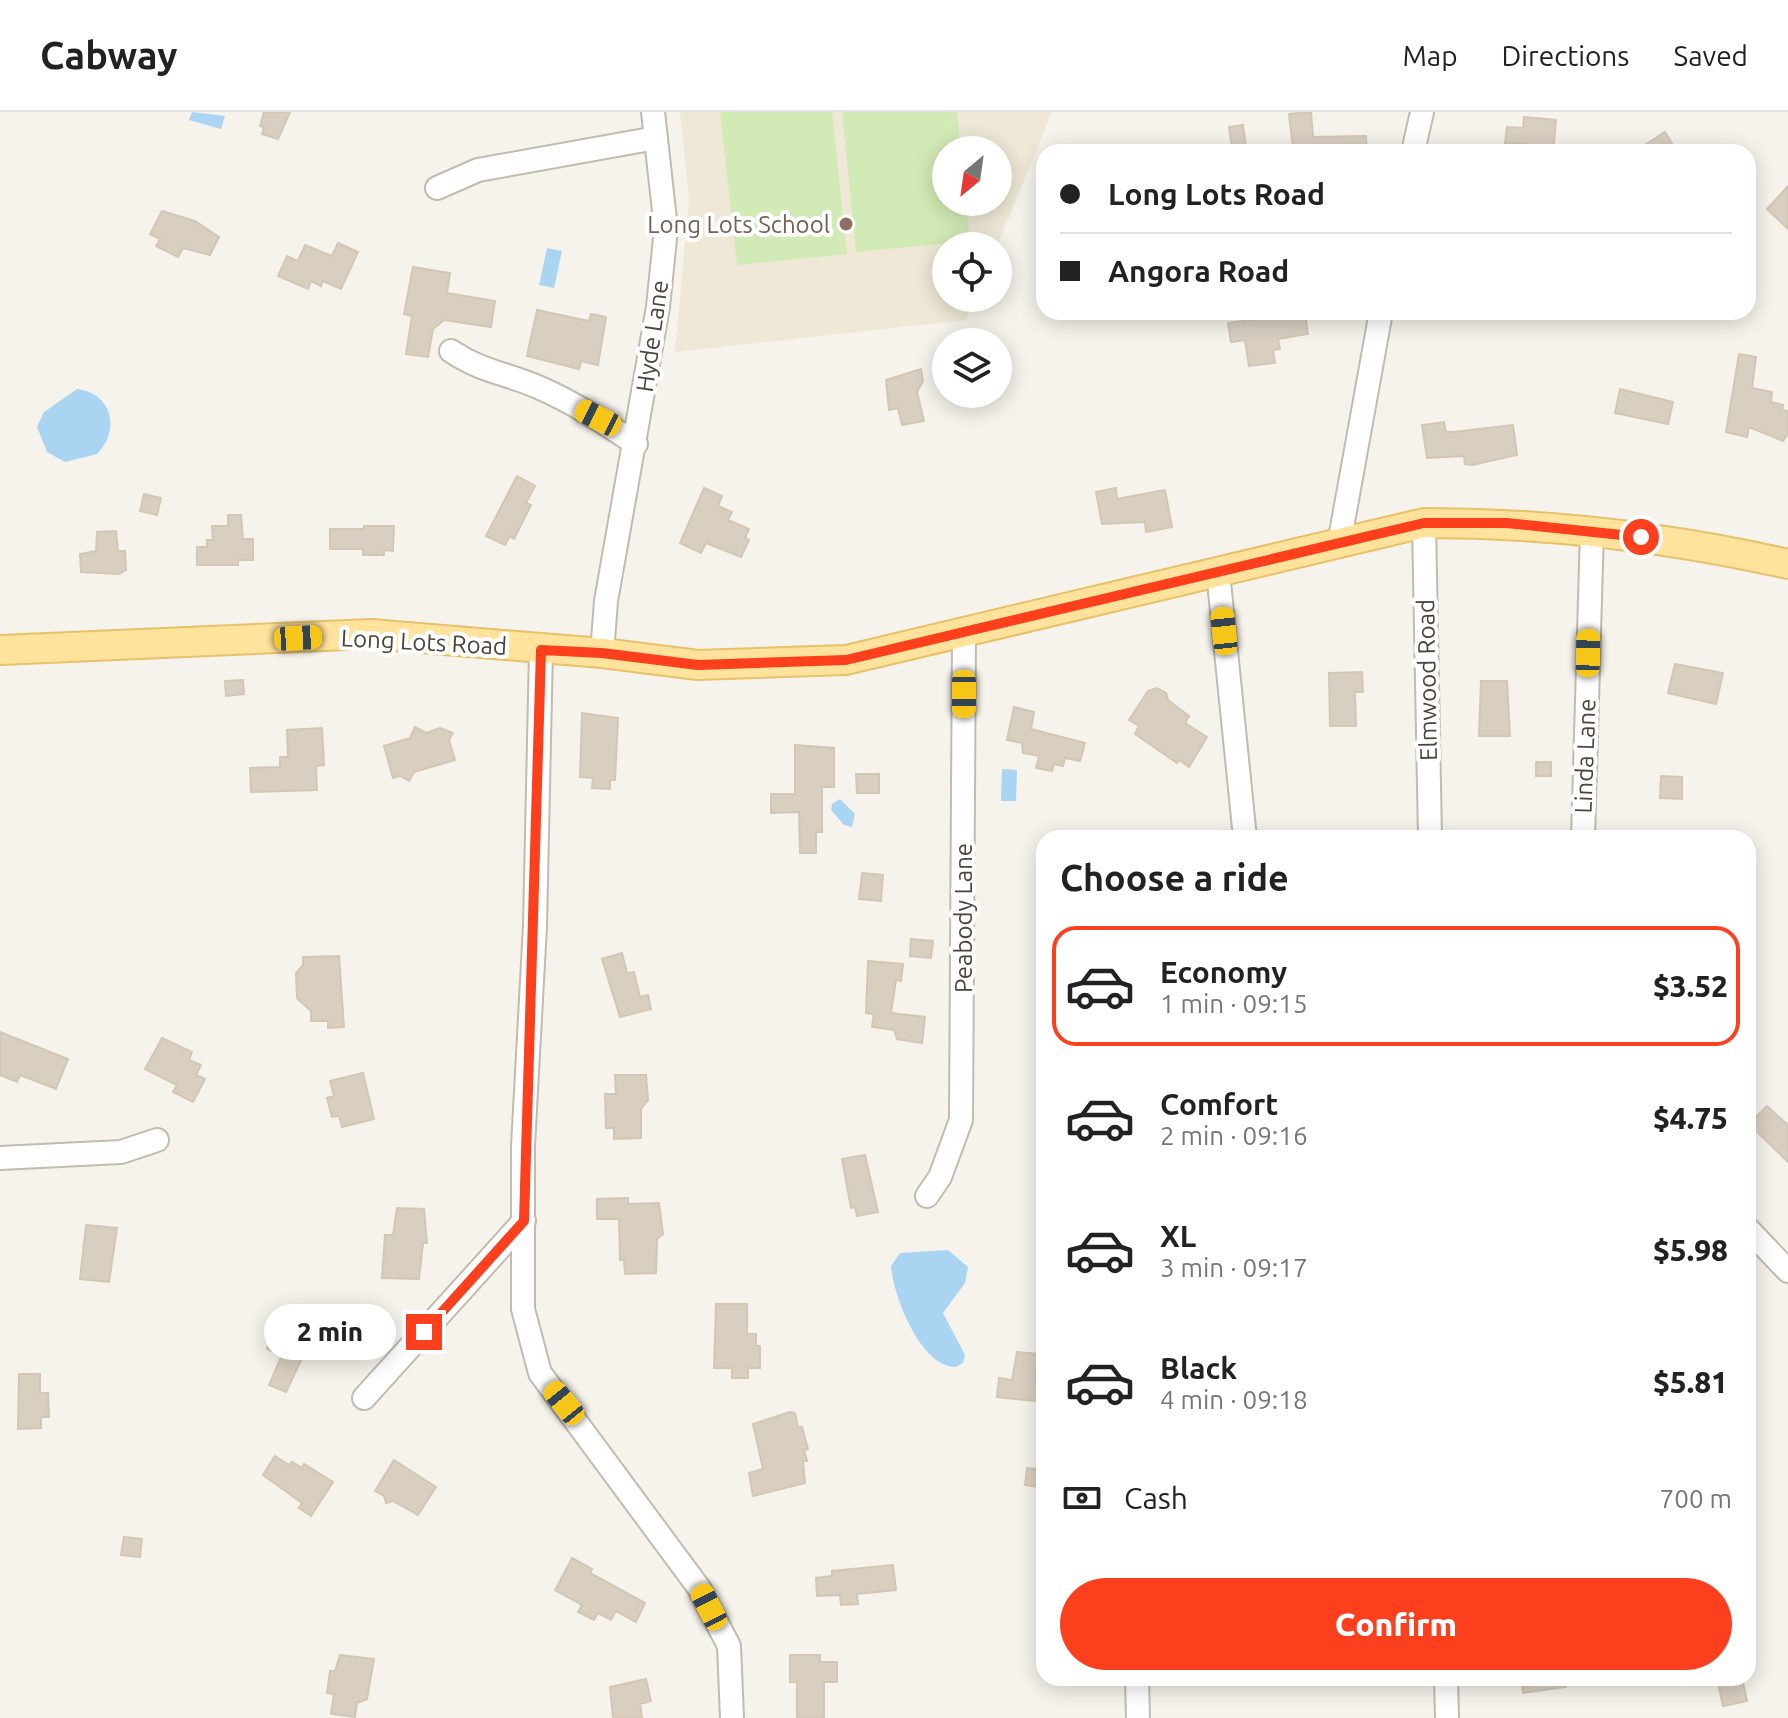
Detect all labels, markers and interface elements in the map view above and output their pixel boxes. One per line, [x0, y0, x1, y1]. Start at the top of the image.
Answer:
text: Cabway [40, 34, 177, 76]
text: Map [1402, 40, 1458, 71]
text: Directions [1502, 40, 1629, 71]
text: Saved [1673, 40, 1748, 71]
north arrow [932, 136, 1012, 216]
map controls [932, 136, 1012, 408]
text: Long Lots Road [1108, 177, 1325, 211]
place label: Long Lots School [647, 211, 830, 238]
marker: Long Lots School [837, 215, 855, 233]
button: locate [932, 232, 1012, 312]
text: Angora Road [1108, 254, 1289, 288]
street label: Hyde Lane [631, 278, 673, 394]
button: layers [932, 328, 1012, 408]
car [571, 396, 625, 440]
route start [1623, 519, 1659, 555]
street label: Elmwood Road [1412, 599, 1442, 761]
car [1210, 606, 1238, 656]
street label: Long Lots Road [340, 624, 508, 660]
car [273, 625, 323, 651]
car [1576, 629, 1600, 677]
car [952, 670, 976, 718]
street label: Linda Lane [1569, 698, 1601, 814]
street label: Peabody Lane [950, 843, 977, 993]
text: Choose a ride [1060, 857, 1289, 898]
icon: car [1064, 950, 1136, 1022]
text: Economy [1160, 955, 1287, 989]
text: $3.52 [1653, 969, 1728, 1003]
text: 1 min · 09:15 [1160, 989, 1308, 1018]
icon: car [1064, 1082, 1136, 1154]
text: Comfort [1160, 1087, 1278, 1121]
text: $4.75 [1653, 1101, 1728, 1135]
text: 2 min · 09:16 [1160, 1121, 1308, 1150]
icon: car [1064, 1214, 1136, 1286]
text: XL [1160, 1219, 1196, 1253]
text: $5.98 [1653, 1233, 1728, 1267]
text: 3 min · 09:17 [1160, 1253, 1308, 1282]
callout: 2 min [264, 1304, 396, 1360]
route end [406, 1314, 442, 1350]
text: 2 min [297, 1317, 363, 1346]
icon: car [1064, 1346, 1136, 1418]
text: Black [1160, 1351, 1237, 1385]
text: $5.81 [1653, 1365, 1728, 1399]
car [540, 1377, 588, 1429]
text: 4 min · 09:18 [1160, 1385, 1308, 1414]
icon: cash [1060, 1476, 1104, 1520]
text: Cash [1124, 1481, 1188, 1515]
text: 700 m [1660, 1484, 1732, 1513]
button: Confirm [1060, 1578, 1732, 1670]
car [687, 1580, 731, 1634]

